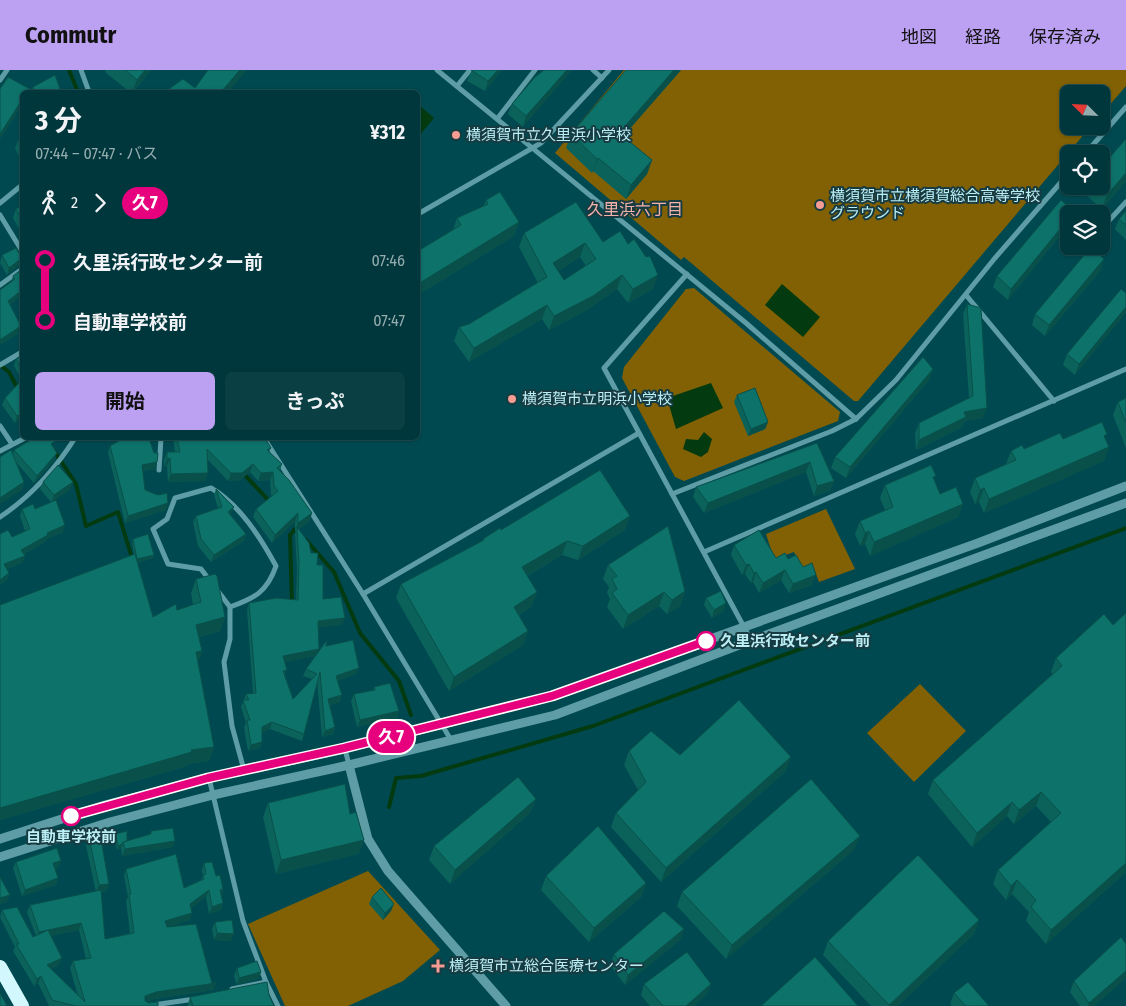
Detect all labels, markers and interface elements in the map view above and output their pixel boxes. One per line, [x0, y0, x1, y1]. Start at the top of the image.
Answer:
text: Commutr [25, 21, 116, 49]
text: 地図 [901, 26, 937, 48]
text: 経路 [965, 26, 1001, 48]
text: 保存済み [1029, 26, 1101, 48]
north arrow [1060, 85, 1110, 135]
map controls [1060, 85, 1110, 255]
text: 3 分 [35, 104, 82, 137]
text: ¥312 [370, 121, 405, 144]
place label: 横須賀市立久里浜小学校 [466, 126, 631, 144]
marker: 横須賀市立久里浜小学校 [450, 129, 462, 141]
text: 07:44 – 07:47 · バス [35, 144, 158, 163]
button: locate [1060, 145, 1110, 195]
place label: 横須賀市立横須賀総合高等学校 グラウンド [830, 187, 1040, 222]
icon: walk [35, 189, 63, 217]
icon: forward [86, 189, 114, 217]
text: 久7 [132, 192, 158, 214]
text: 2 [71, 193, 78, 212]
marker: 横須賀市立横須賀総合高等学校 グラウンド [814, 199, 826, 211]
district label: 久里浜六丁目 [587, 200, 683, 219]
button: layers [1060, 205, 1110, 255]
text: 久里浜行政センター前 [73, 251, 263, 274]
text: 07:46 [371, 251, 405, 270]
text: 自動車学校前 [73, 311, 187, 334]
text: 07:47 [373, 311, 405, 330]
button: 開始 [35, 372, 215, 430]
button: きっぷ [225, 372, 405, 430]
place label: 横須賀市立明浜小学校 [522, 390, 672, 408]
marker: 横須賀市立明浜小学校 [506, 393, 518, 405]
marker: 久里浜行政センター前 [696, 631, 716, 651]
place label: 久里浜行政センター前 [720, 632, 870, 650]
line badge: 久7 [368, 721, 414, 753]
text: 久7 [378, 726, 404, 748]
marker: 自動車学校前 [61, 806, 81, 826]
place label: 自動車学校前 [26, 828, 116, 846]
place label: 横須賀市立総合医療センター [449, 957, 644, 975]
marker: 横須賀市立総合医療センター [431, 959, 445, 973]

